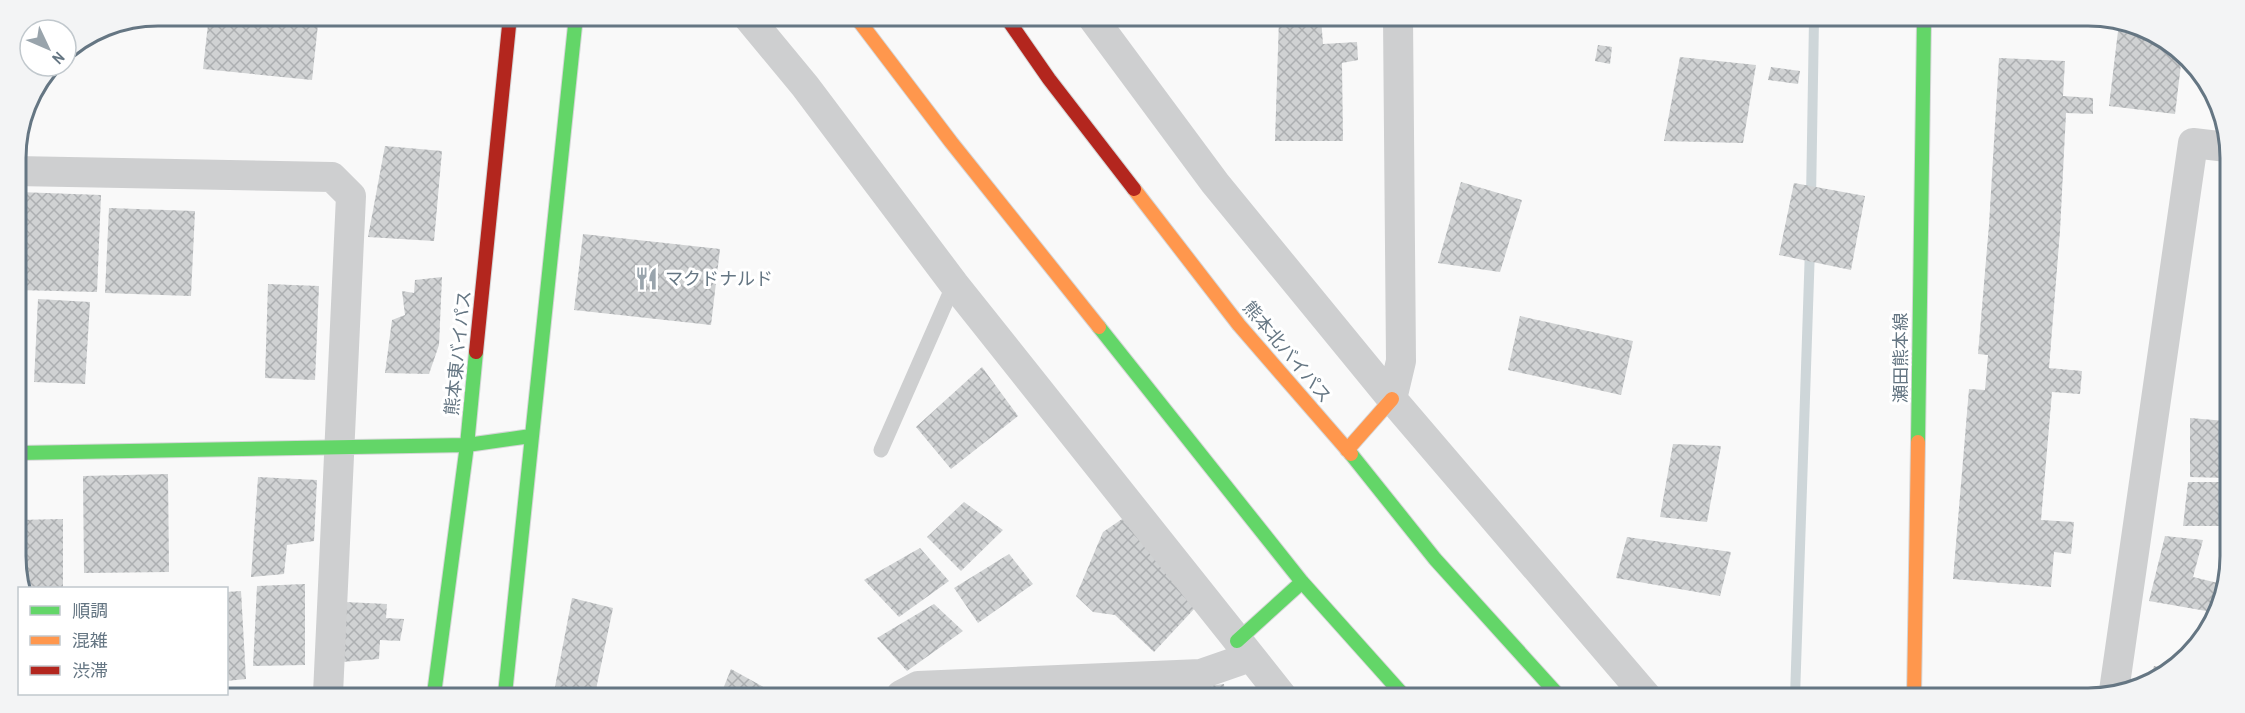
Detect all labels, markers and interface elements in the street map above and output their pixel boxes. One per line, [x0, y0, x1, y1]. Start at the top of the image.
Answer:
north arrow [18, 18, 78, 78]
text: N [48, 47, 70, 69]
restaurant icon: マクドナルド [634, 266, 660, 292]
place label: マクドナルド [665, 266, 773, 291]
street label: 熊本東バイパス [439, 289, 477, 417]
street label: 熊本北バイパス [1237, 296, 1337, 408]
street label: 瀬田熊本線 [1888, 313, 1913, 403]
legend [18, 587, 228, 695]
text: 順調 [72, 598, 108, 623]
text: 混雑 [72, 628, 108, 653]
text: 渋滞 [72, 658, 108, 683]

